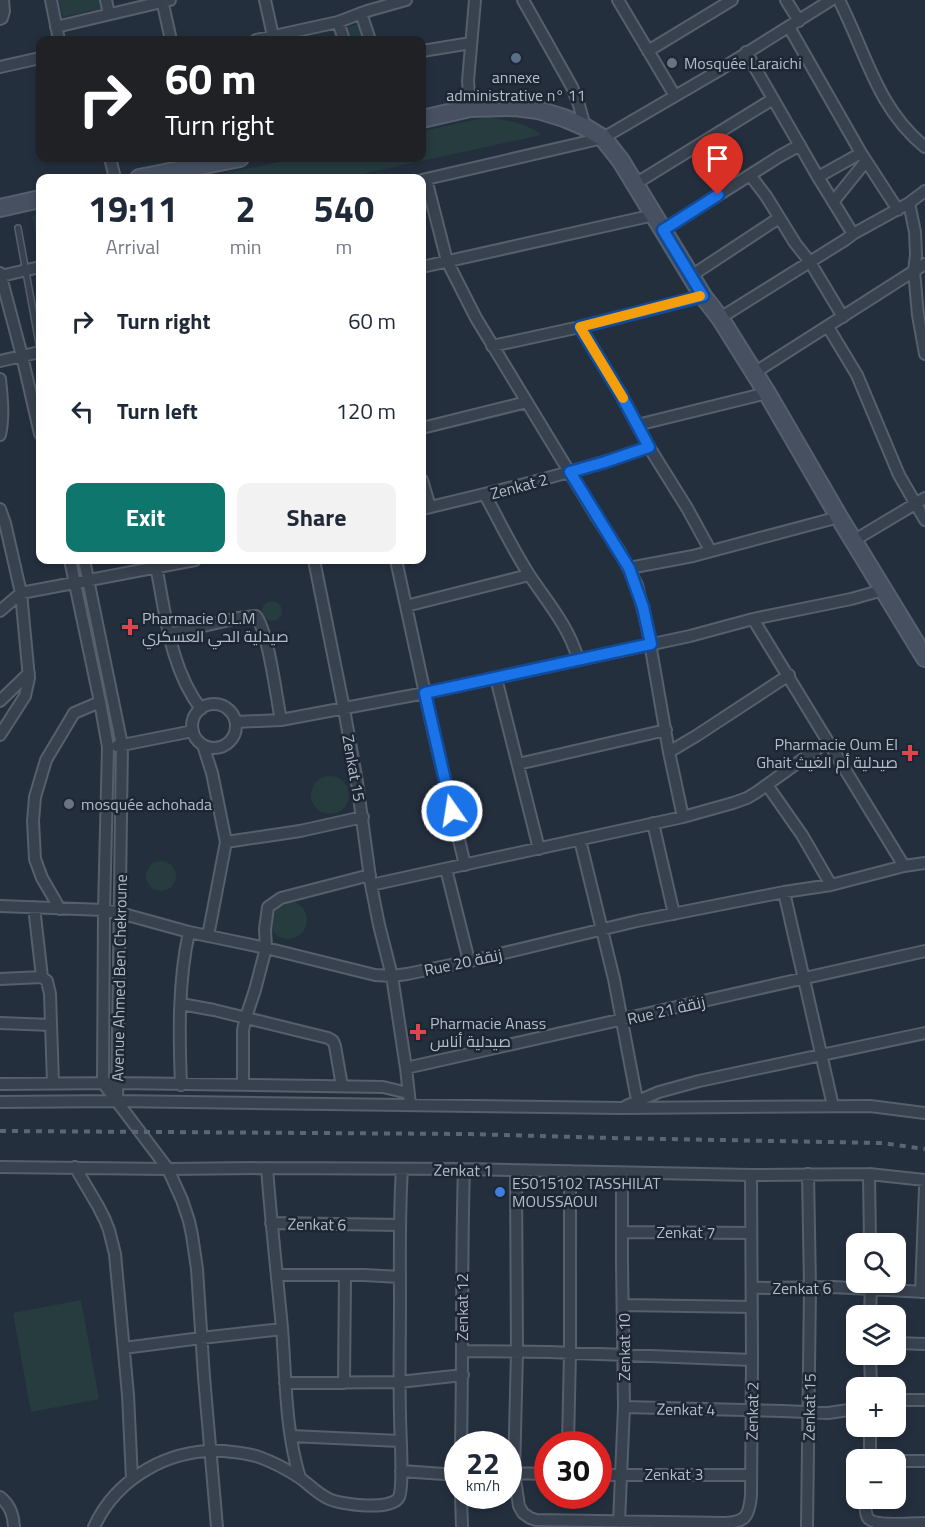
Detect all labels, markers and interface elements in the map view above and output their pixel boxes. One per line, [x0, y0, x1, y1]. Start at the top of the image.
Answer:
text: 60 m [165, 46, 257, 110]
marker: annexe administrative n° 11 [509, 51, 523, 65]
place label: Mosquée Laraichi [684, 51, 802, 75]
marker: Mosquée Laraichi [665, 56, 679, 70]
icon: right [66, 60, 144, 138]
place label: annexe administrative n° 11 [446, 65, 586, 107]
text: Turn right [165, 104, 274, 145]
pin [692, 133, 743, 195]
icon: arrive [701, 142, 734, 175]
text: 19:11 [88, 181, 178, 236]
text: 2 [236, 181, 256, 236]
text: 540 [314, 181, 374, 236]
text: Arrival [106, 231, 160, 262]
text: min [230, 231, 262, 262]
text: m [335, 231, 352, 262]
text: Turn right [117, 304, 211, 338]
text: 60 m [348, 304, 396, 338]
icon: right [66, 305, 99, 338]
text: Turn left [117, 394, 198, 428]
text: 120 m [336, 394, 396, 428]
icon: left [66, 395, 99, 428]
street label: Zenkat 2 [487, 467, 551, 505]
button: Exit [66, 483, 225, 552]
button: Share [237, 483, 396, 552]
place label: Pharmacie O.L.M صيدلية الحي العسكري [142, 606, 289, 650]
marker: Pharmacie O.L.M صيدلية الحي العسكري [123, 620, 137, 634]
place label: Pharmacie Oum El Ghait صيدلية أم الغيث [756, 732, 898, 774]
street label: Zenkat 15 [336, 733, 372, 803]
marker: Pharmacie Oum El Ghait صيدلية أم الغيث [903, 746, 917, 760]
position arrow [420, 779, 484, 843]
place label: mosquée achohada [81, 792, 212, 816]
marker: mosquée achohada [62, 797, 76, 811]
street label: Avenue Ahmed Ben Chekroune [105, 874, 133, 1082]
street label: Rue 20 زنقة [422, 942, 504, 982]
street label: Rue 21 زنقة [625, 989, 707, 1031]
place label: Pharmacie Anass صيدلية أناس [430, 1011, 546, 1053]
marker: Pharmacie Anass صيدلية أناس [411, 1025, 425, 1039]
street label: Zenkat 1 [433, 1157, 493, 1183]
place label: ES015102 TASSHILAT MOUSSAOUI [512, 1171, 661, 1213]
marker: ES015102 TASSHILAT MOUSSAOUI [493, 1185, 507, 1199]
street label: Zenkat 6 [287, 1211, 347, 1237]
street label: Zenkat 7 [657, 1220, 715, 1244]
map controls [846, 1233, 906, 1509]
button: search [846, 1233, 906, 1293]
street label: Zenkat 12 [450, 1273, 474, 1341]
street label: Zenkat 6 [773, 1276, 831, 1300]
button: layers [846, 1305, 906, 1365]
street label: Zenkat 10 [612, 1313, 636, 1381]
street label: Zenkat 15 [796, 1373, 822, 1441]
button: + [846, 1377, 906, 1437]
street label: Zenkat 2 [739, 1381, 765, 1441]
street label: Zenkat 4 [656, 1396, 716, 1422]
speed limit sign: 30 [534, 1431, 612, 1509]
text: 22 [466, 1440, 500, 1486]
button: − [846, 1449, 906, 1509]
street label: Zenkat 3 [645, 1462, 703, 1486]
text: km/h [466, 1474, 500, 1497]

